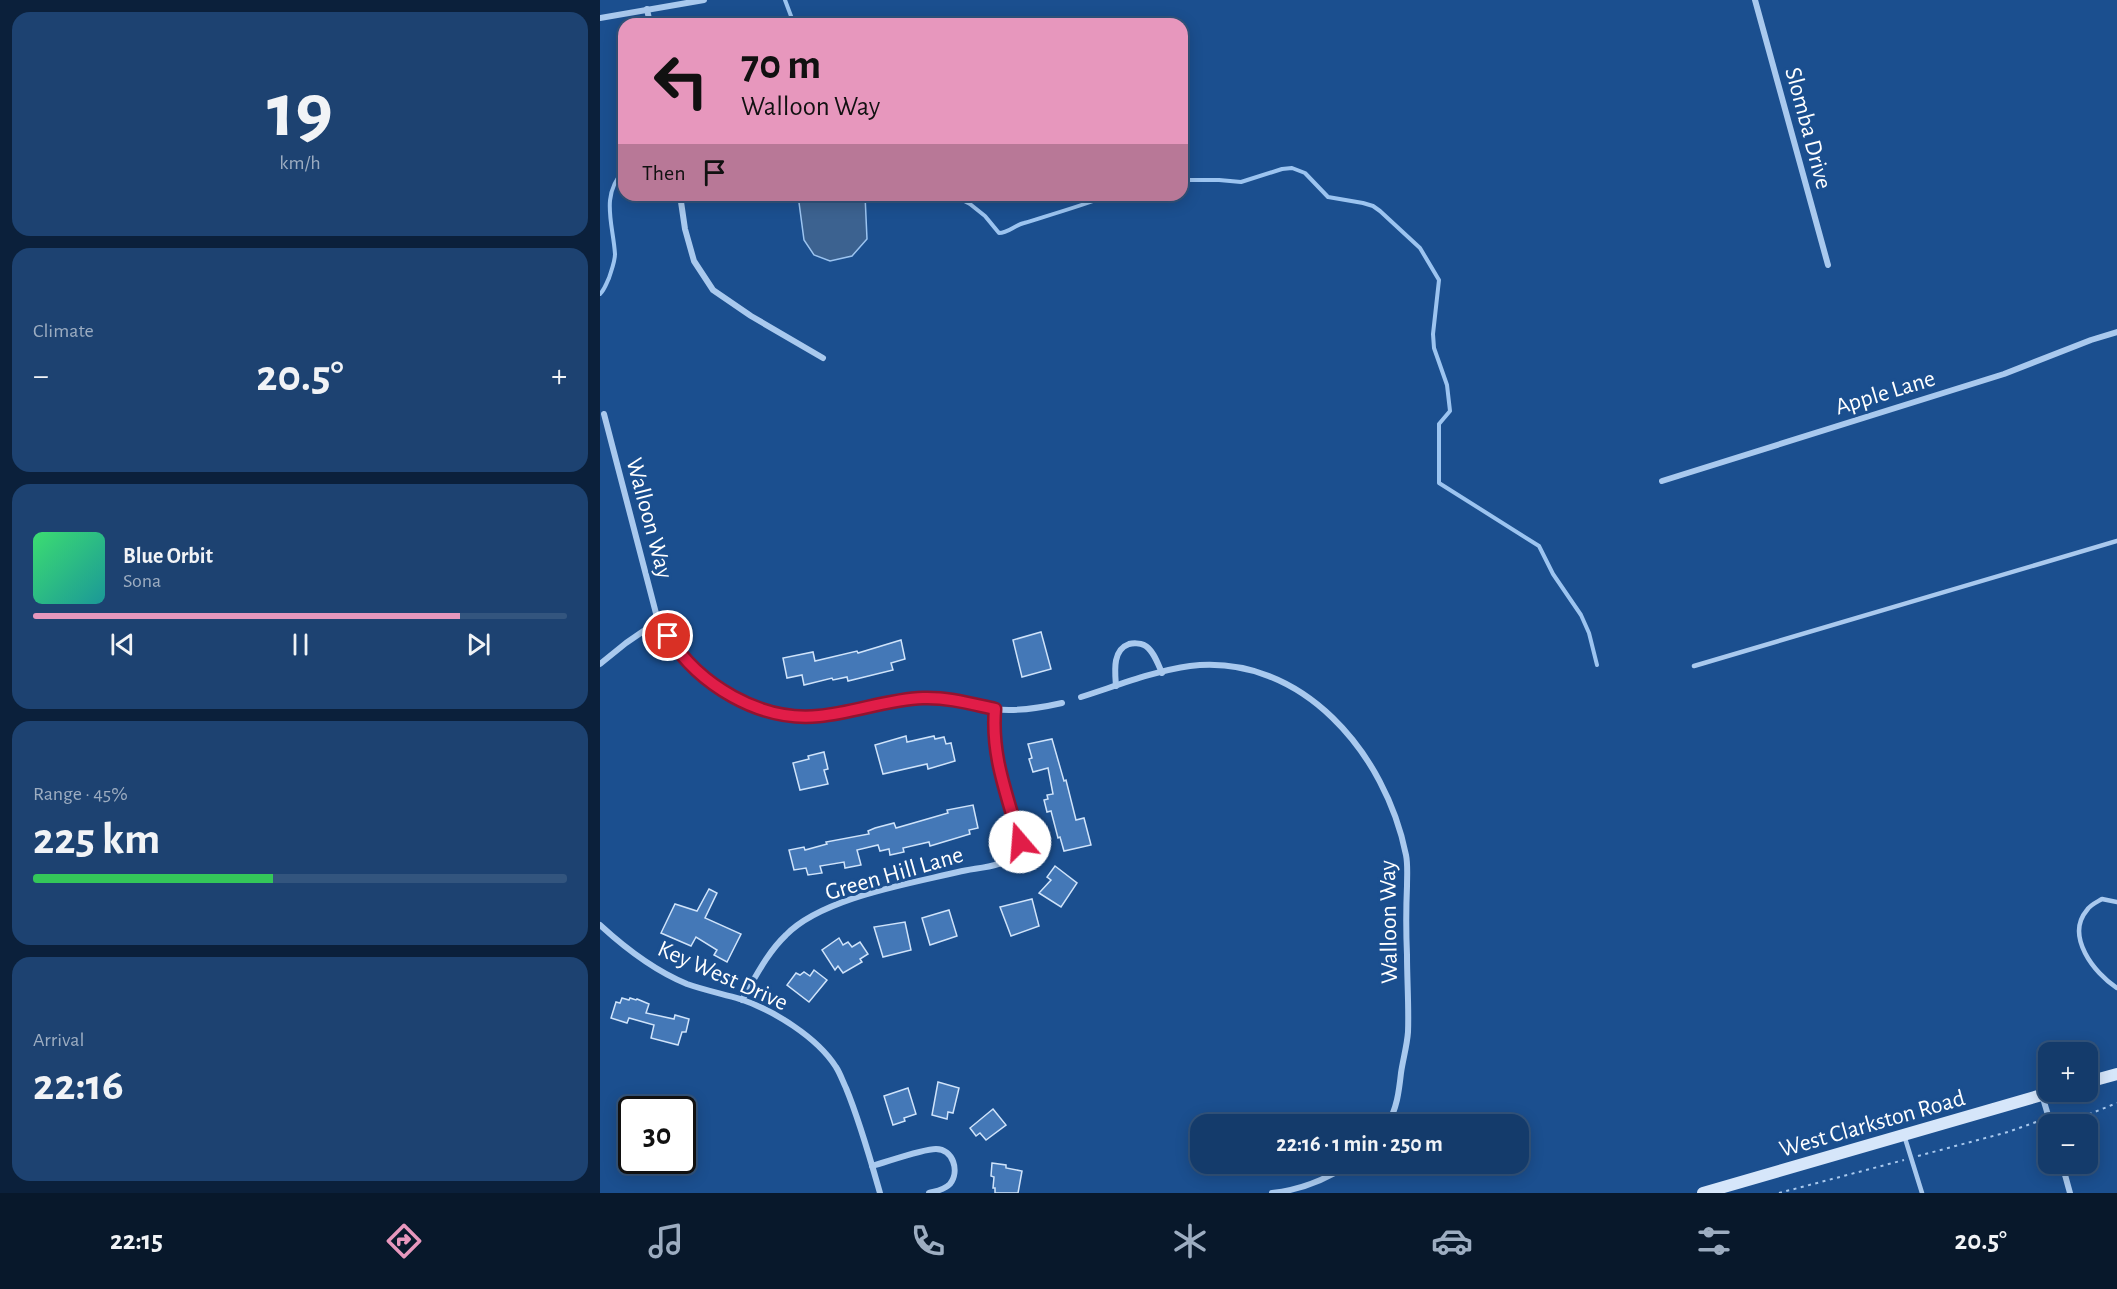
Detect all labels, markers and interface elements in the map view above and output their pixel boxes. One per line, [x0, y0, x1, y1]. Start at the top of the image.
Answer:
icon: left [642, 42, 720, 120]
text: 70 m [741, 44, 821, 86]
street label: Slomba Drive [1780, 65, 1836, 192]
text: 19 [267, 73, 333, 151]
text: Walloon Way [741, 93, 880, 120]
text: km/h [279, 153, 321, 173]
icon: arrive [698, 156, 731, 189]
text: Then [642, 162, 686, 184]
text: Climate [33, 321, 94, 341]
text: 20.5° [256, 354, 344, 399]
text: − [33, 360, 49, 393]
text: + [551, 360, 567, 393]
street label: Apple Lane [1833, 366, 1938, 419]
street label: Walloon Way [621, 455, 677, 581]
text: Blue Orbit [123, 545, 213, 567]
text: Sona [123, 571, 161, 591]
pin [642, 610, 693, 661]
icon: arrive [651, 619, 684, 652]
icon: previous [106, 628, 139, 661]
icon: pause [284, 628, 317, 661]
icon: next [462, 628, 495, 661]
text: Range · 45% [33, 784, 128, 804]
position arrow [988, 810, 1052, 874]
text: 225 km [33, 817, 160, 862]
street label: Green Hill Lane [823, 843, 966, 905]
street label: Walloon Way [1376, 860, 1402, 984]
street label: Key West Drive [654, 937, 791, 1015]
text: Arrival [33, 1030, 84, 1050]
map controls [2038, 1042, 2098, 1174]
button: + [2038, 1042, 2098, 1102]
text: 22:16 [33, 1063, 124, 1108]
street label: West Clarkston Road [1777, 1086, 1968, 1162]
speed limit sign: 30 [618, 1096, 696, 1174]
button: − [2038, 1114, 2098, 1174]
text: 22:16 · 1 min · 250 m [1276, 1133, 1443, 1155]
icon: directions [383, 1220, 425, 1262]
icon: music [645, 1220, 687, 1262]
icon: phone [907, 1220, 949, 1262]
icon: climate [1169, 1220, 1211, 1262]
icon: car [1431, 1220, 1473, 1262]
icon: filters [1693, 1220, 1735, 1262]
text: 22:15 [110, 1227, 163, 1254]
text: 20.5° [1954, 1227, 2007, 1254]

